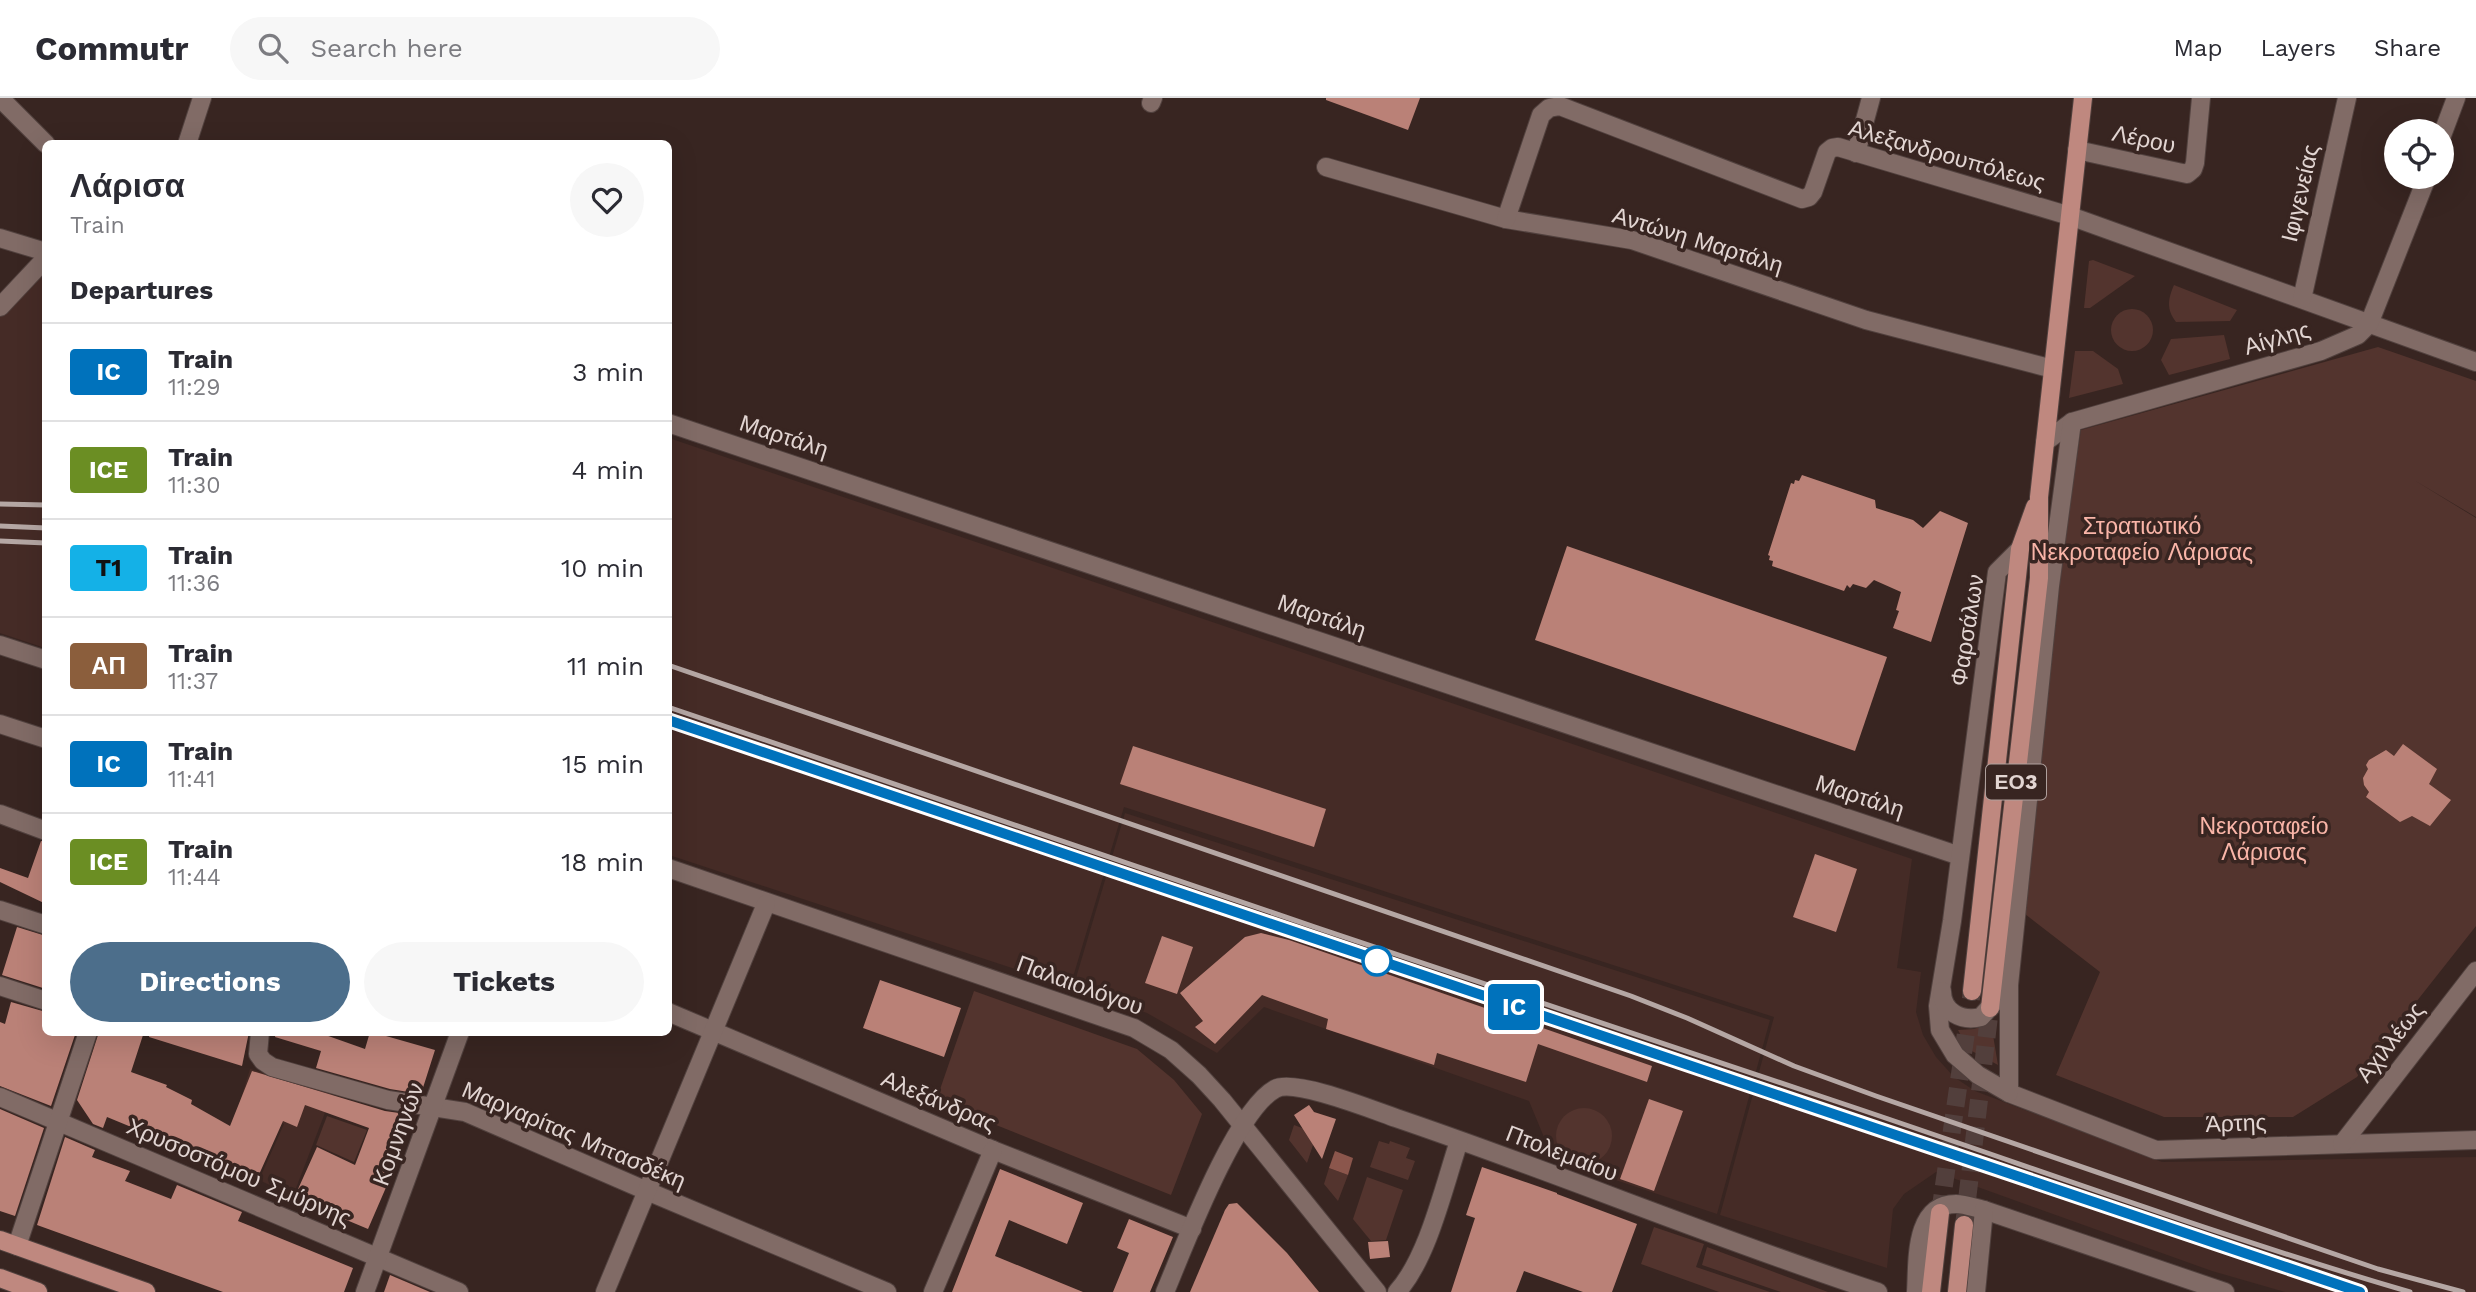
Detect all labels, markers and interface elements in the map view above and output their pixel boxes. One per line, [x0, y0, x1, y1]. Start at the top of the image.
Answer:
search box [230, 17, 720, 80]
text: Commutr [35, 29, 188, 68]
icon: search [254, 29, 292, 67]
text: Search here [310, 33, 463, 63]
text: Map [2174, 34, 2222, 62]
text: Layers [2260, 34, 2336, 62]
text: Share [2374, 34, 2441, 62]
street label: Αλεξανδρουπόλεως [1846, 115, 2048, 196]
map controls [2384, 119, 2454, 189]
button: locate [2384, 119, 2454, 189]
street label: Λέρου [2110, 120, 2178, 159]
street label: Ιφιγενείας [2276, 142, 2325, 245]
button: heart [570, 163, 644, 237]
text: Λάρισα [70, 166, 185, 205]
street label: Αντώνη Μαρτάλη [1609, 202, 1786, 279]
text: Train [70, 212, 125, 239]
text: Departures [70, 275, 213, 305]
street label: Αίγλης [2241, 316, 2313, 361]
text: Train [168, 344, 233, 374]
text: 3 min [572, 357, 644, 387]
text: IC [97, 358, 120, 386]
text: 11:29 [168, 374, 220, 401]
street label: Μαρτάλη [736, 409, 832, 463]
text: Train [168, 442, 233, 472]
text: 4 min [571, 455, 644, 485]
text: ICE [89, 456, 128, 484]
text: 11:30 [168, 472, 220, 499]
park label: Στρατιωτικό Νεκροταφείο Λάρισας [2031, 513, 2253, 566]
text: Train [168, 540, 233, 570]
text: 10 min [561, 553, 644, 583]
text: T1 [95, 554, 122, 582]
text: 11:36 [168, 570, 220, 597]
street label: Φαρσάλων [1945, 572, 1990, 688]
street label: Μαρτάλη [1274, 589, 1370, 644]
text: Train [168, 638, 233, 668]
text: 11 min [567, 651, 644, 681]
text: ΑΠ [91, 652, 126, 680]
text: 11:37 [168, 668, 218, 695]
text: Train [168, 736, 233, 766]
text: 15 min [562, 749, 644, 779]
text: IC [97, 750, 120, 778]
road number: ΕΟ3 [1986, 764, 2046, 800]
text: 11:41 [168, 766, 215, 793]
street label: Μαρτάλη [1812, 769, 1908, 823]
park label: Νεκροταφείο Λάρισας [2199, 813, 2329, 866]
text: Train [168, 834, 233, 864]
text: 18 min [561, 847, 644, 877]
text: ICE [89, 848, 128, 876]
text: 11:44 [168, 864, 221, 891]
button: Directions [70, 942, 350, 1022]
button: Tickets [364, 942, 644, 1022]
unlabelled marker [1362, 946, 1392, 976]
street label: Παλαιολόγου [1013, 950, 1147, 1021]
line badge: IC [1482, 984, 1546, 1030]
text: IC [1502, 993, 1526, 1021]
street label: Αχιλλέως [2351, 997, 2430, 1088]
street label: Αλεξάνδρας [877, 1065, 1000, 1138]
street label: Μαργαρίτας Μπασδέκη [458, 1076, 690, 1195]
street label: Κομνηνών [367, 1079, 430, 1189]
street label: Άρτης [2205, 1109, 2267, 1138]
street label: Χρυσοστόμου Σμύρνης [123, 1113, 355, 1232]
street label: Πτολεμαίου [1502, 1120, 1622, 1187]

